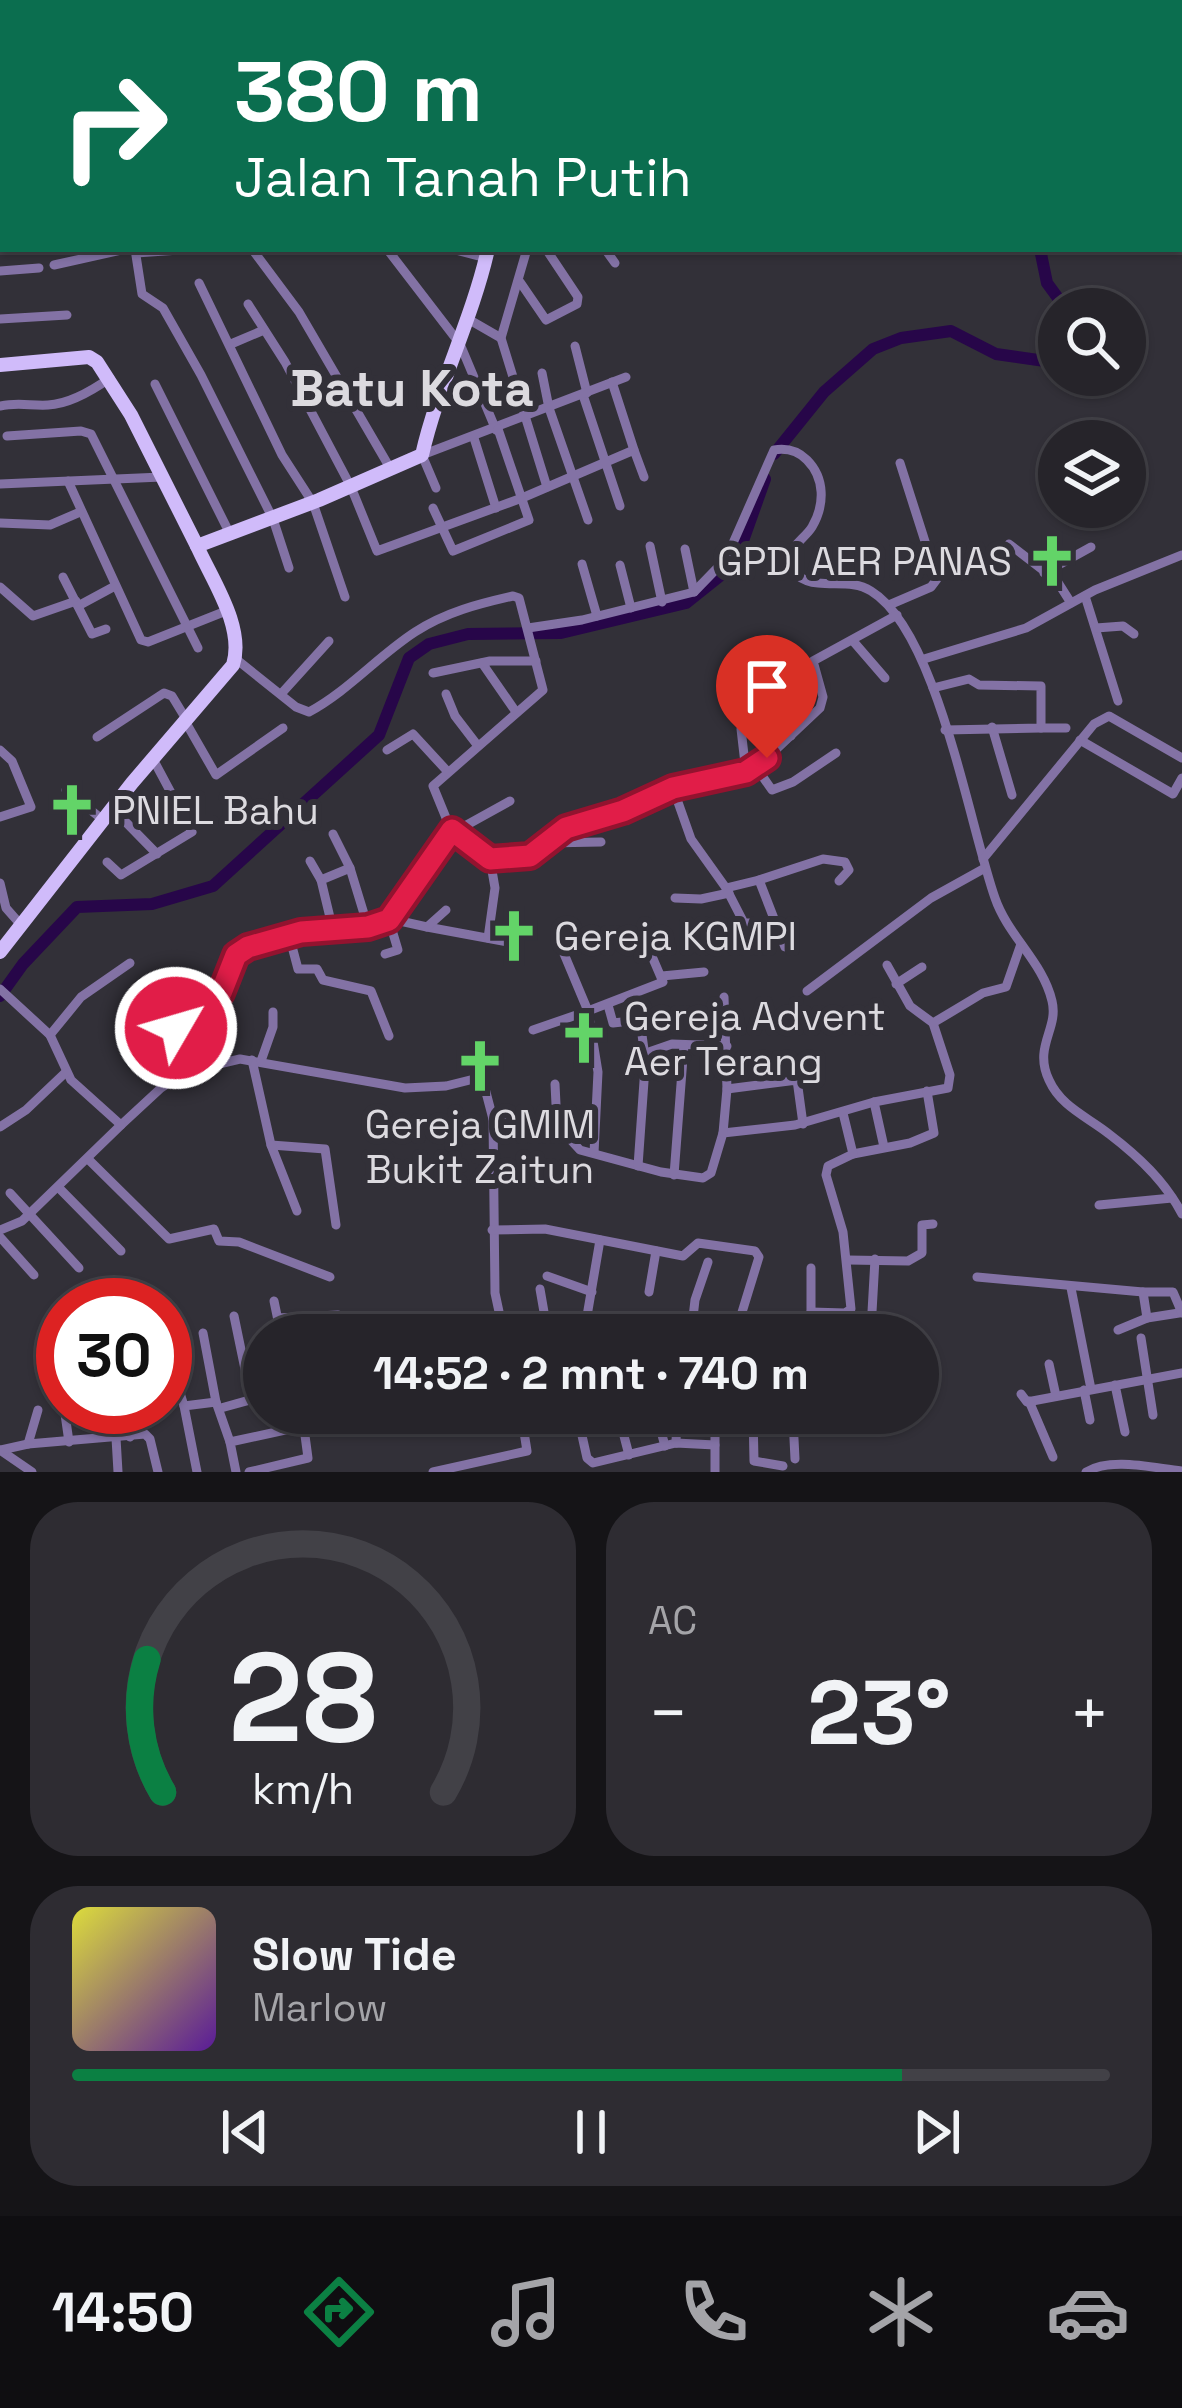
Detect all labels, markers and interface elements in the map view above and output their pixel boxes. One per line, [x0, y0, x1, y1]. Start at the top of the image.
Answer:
text: 380 m [234, 38, 483, 146]
icon: right [36, 48, 192, 204]
text: Jalan Tanah Putih [234, 143, 692, 212]
map controls [1038, 288, 1146, 528]
button: search [1038, 288, 1146, 396]
district label: Batu Kota [290, 356, 534, 421]
button: layers [1038, 420, 1146, 528]
church icon: GPDI AER PANAS [1023, 532, 1081, 590]
place label: GPDI AER PANAS [717, 537, 1012, 586]
pin [716, 635, 818, 758]
icon: arrive [734, 653, 800, 719]
church icon: PNIEL Bahu [43, 781, 101, 839]
place label: PNIEL Bahu [112, 786, 319, 835]
church icon: Gereja KGMPI [485, 907, 543, 965]
place label: Gereja KGMPI [554, 912, 797, 961]
position arrow [113, 965, 239, 1091]
place label: Gereja Advent Aer Terang [624, 992, 886, 1086]
church icon: Gereja Advent Aer Terang [555, 1009, 613, 1067]
church icon: Gereja GMIM Bukit Zaitun [451, 1037, 509, 1095]
place label: Gereja GMIM Bukit Zaitun [365, 1100, 595, 1194]
speed limit sign: 30 [36, 1278, 192, 1434]
text: 14:52 · 2 mnt · 740 m [373, 1345, 809, 1402]
text: AC [648, 1596, 697, 1645]
text: 28 [228, 1618, 378, 1777]
text: 23° [807, 1655, 951, 1770]
text: − [648, 1671, 689, 1755]
text: + [1069, 1671, 1110, 1755]
text: km/h [252, 1762, 354, 1817]
text: Slow Tide [252, 1926, 457, 1983]
text: Marlow [252, 1983, 387, 2032]
icon: previous [212, 2099, 278, 2165]
icon: pause [558, 2099, 624, 2165]
icon: next [904, 2099, 970, 2165]
icon: directions [297, 2270, 381, 2354]
icon: music [484, 2270, 568, 2354]
icon: phone [672, 2270, 756, 2354]
icon: climate [859, 2270, 943, 2354]
icon: car [1046, 2270, 1130, 2354]
text: 14:50 [52, 2278, 194, 2347]

